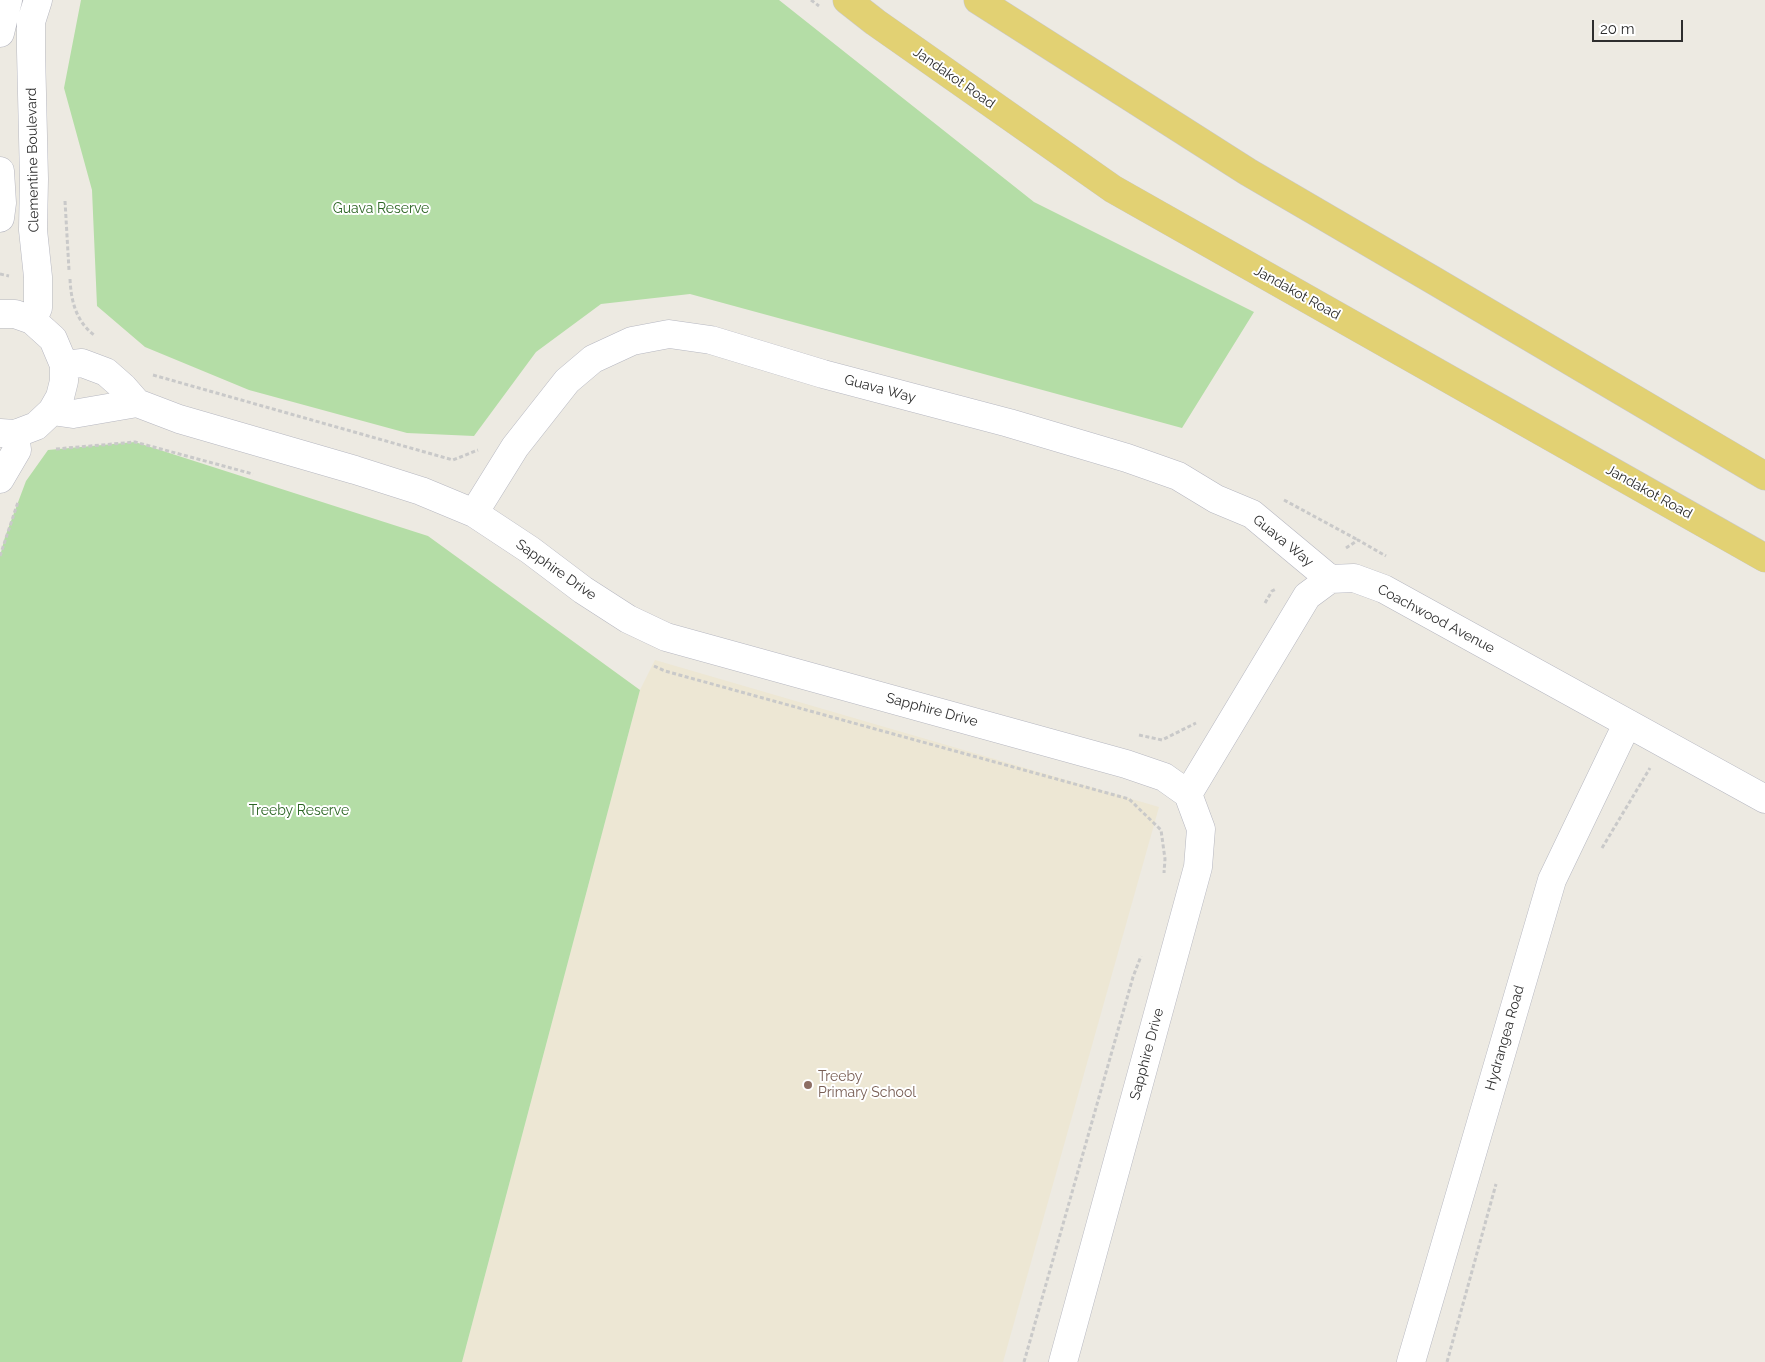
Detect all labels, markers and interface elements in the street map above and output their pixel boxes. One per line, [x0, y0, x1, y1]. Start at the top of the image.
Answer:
scale bar [1595, 10, 1686, 42]
text: 20 m [1600, 20, 1635, 38]
street label: Jandakot Road [910, 44, 998, 112]
street label: Clementine Boulevard [23, 88, 43, 232]
park label: Guava Reserve [333, 201, 429, 217]
street label: Jandakot Road [1251, 262, 1343, 324]
street label: Guava Way [843, 371, 917, 407]
street label: Jandakot Road [1603, 461, 1695, 523]
street label: Guava Way [1249, 511, 1317, 571]
street label: Sapphire Drive [512, 536, 600, 604]
street label: Coachwood Avenue [1374, 581, 1498, 657]
street label: Sapphire Drive [884, 690, 980, 730]
park label: Treeby Reserve [249, 803, 349, 819]
street label: Hydrangea Road [1482, 983, 1528, 1093]
street label: Sapphire Drive [1127, 1006, 1167, 1102]
place label: Treeby Primary School [818, 1069, 916, 1102]
marker: Treeby Primary School [802, 1079, 814, 1091]

